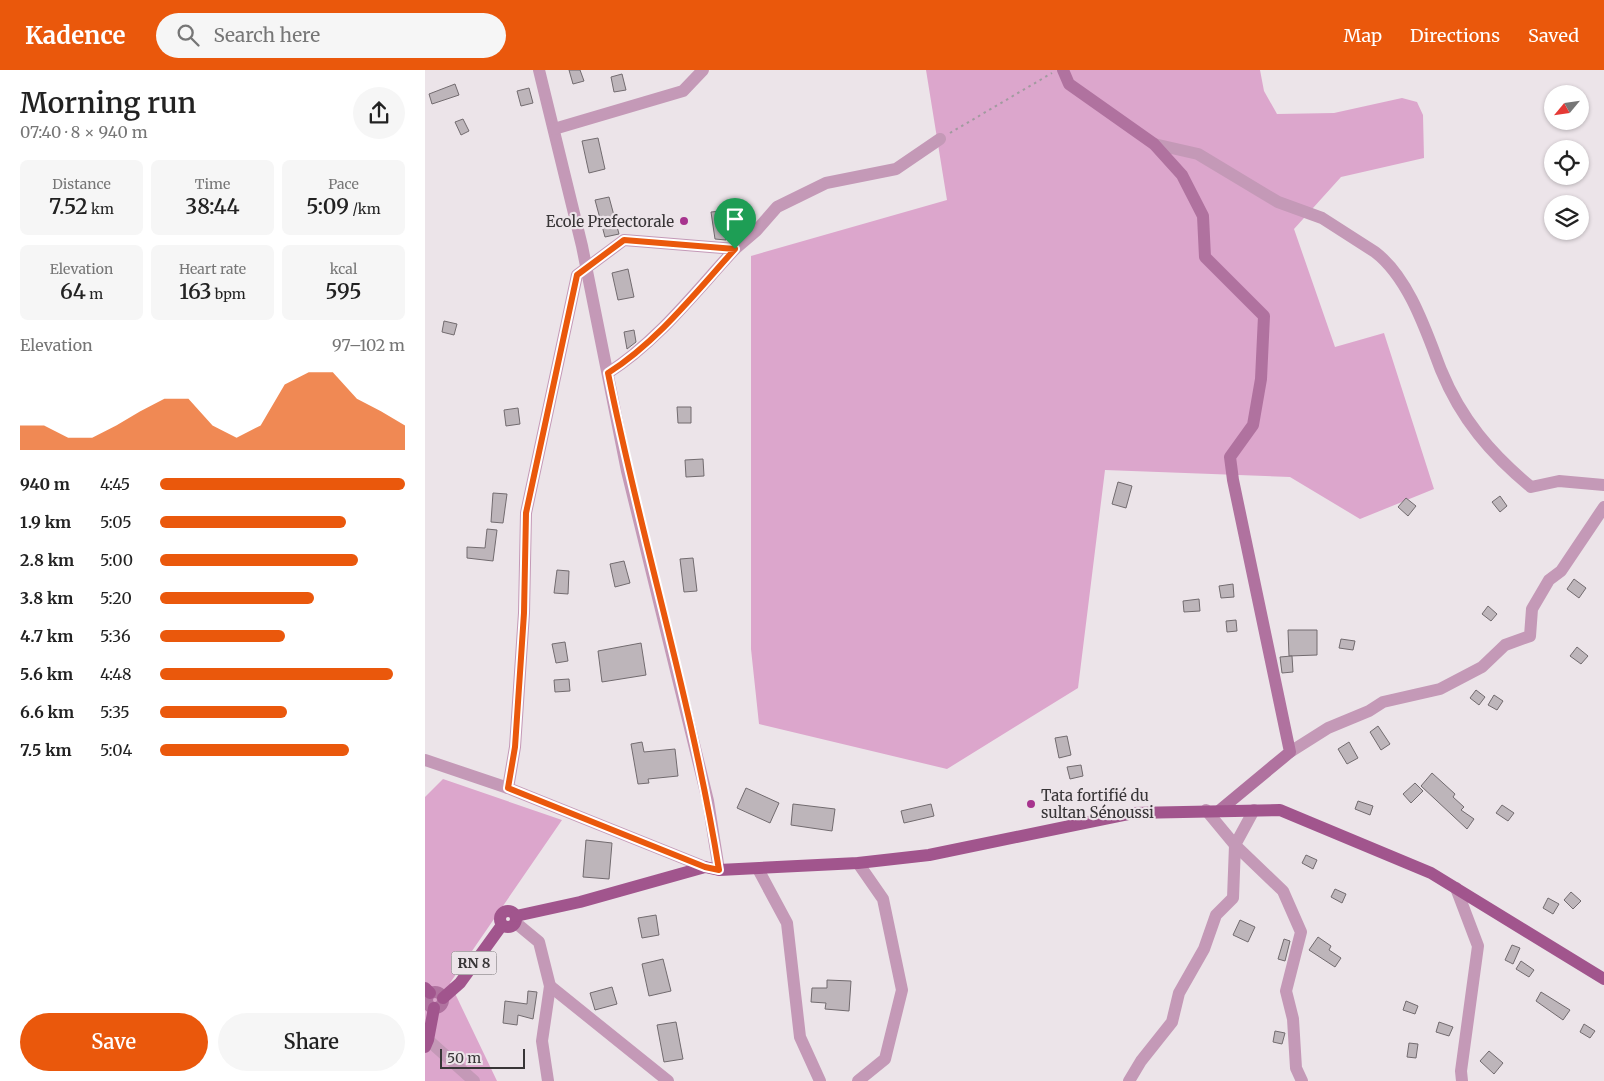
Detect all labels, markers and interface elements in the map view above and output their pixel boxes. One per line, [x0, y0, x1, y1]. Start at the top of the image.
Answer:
search box [156, 13, 506, 58]
text: Kadence [25, 20, 126, 51]
icon: search [174, 21, 202, 49]
text: Search here [214, 23, 320, 47]
text: Map [1344, 24, 1382, 47]
text: Directions [1410, 24, 1500, 47]
text: Saved [1528, 24, 1579, 47]
text: Morning run [20, 85, 196, 121]
north arrow [1544, 85, 1589, 130]
map controls [1544, 85, 1589, 240]
button: share [353, 87, 405, 139]
text: 07:40 · 8 × 940 m [20, 122, 148, 142]
button: locate [1544, 140, 1589, 185]
text: Distance [52, 175, 111, 193]
text: Time [195, 175, 230, 193]
text: Pace [328, 175, 359, 193]
text: 7.52 [49, 193, 88, 220]
text: 38:44 [185, 193, 240, 220]
text: 5:09 [306, 193, 349, 220]
button: layers [1544, 195, 1589, 240]
pin [714, 198, 756, 249]
text: km [88, 200, 114, 218]
text: /km [349, 200, 381, 218]
icon: arrive [721, 205, 749, 233]
place label: Ecole Prefectorale [546, 212, 674, 231]
marker: Ecole Prefectorale [678, 215, 690, 227]
text: Elevation [50, 260, 113, 278]
text: Heart rate [179, 260, 246, 278]
text: kcal [330, 260, 357, 278]
text: 64 [60, 278, 86, 305]
text: 163 [179, 278, 212, 305]
text: 595 [325, 278, 362, 305]
text: m [86, 285, 103, 303]
text: bpm [212, 285, 246, 303]
text: Elevation [20, 335, 93, 355]
text: 97–102 m [332, 335, 405, 355]
text: 940 m [20, 474, 70, 494]
text: 4:45 [100, 474, 130, 494]
text: 1.9 km [20, 512, 71, 532]
text: 5:05 [100, 512, 132, 532]
text: 2.8 km [20, 550, 74, 570]
text: 5:00 [100, 550, 133, 570]
text: 3.8 km [20, 588, 73, 608]
text: 5:20 [100, 588, 132, 608]
text: 4.7 km [20, 626, 73, 646]
text: 5:36 [100, 626, 131, 646]
text: 5.6 km [20, 664, 73, 684]
text: 4:48 [100, 664, 132, 684]
text: 6.6 km [20, 702, 74, 722]
text: 5:35 [100, 702, 130, 722]
text: 7.5 km [20, 740, 72, 760]
text: 5:04 [100, 740, 132, 760]
place label: Tata fortifié du sultan Sénoussi [1041, 786, 1154, 822]
marker: Tata fortifié du sultan Sénoussi [1025, 798, 1037, 810]
road number: RN 8 [452, 951, 497, 974]
button: Save [20, 1013, 208, 1071]
button: Share [218, 1013, 405, 1071]
scale bar [440, 1046, 525, 1069]
text: 50 m [447, 1049, 481, 1067]

